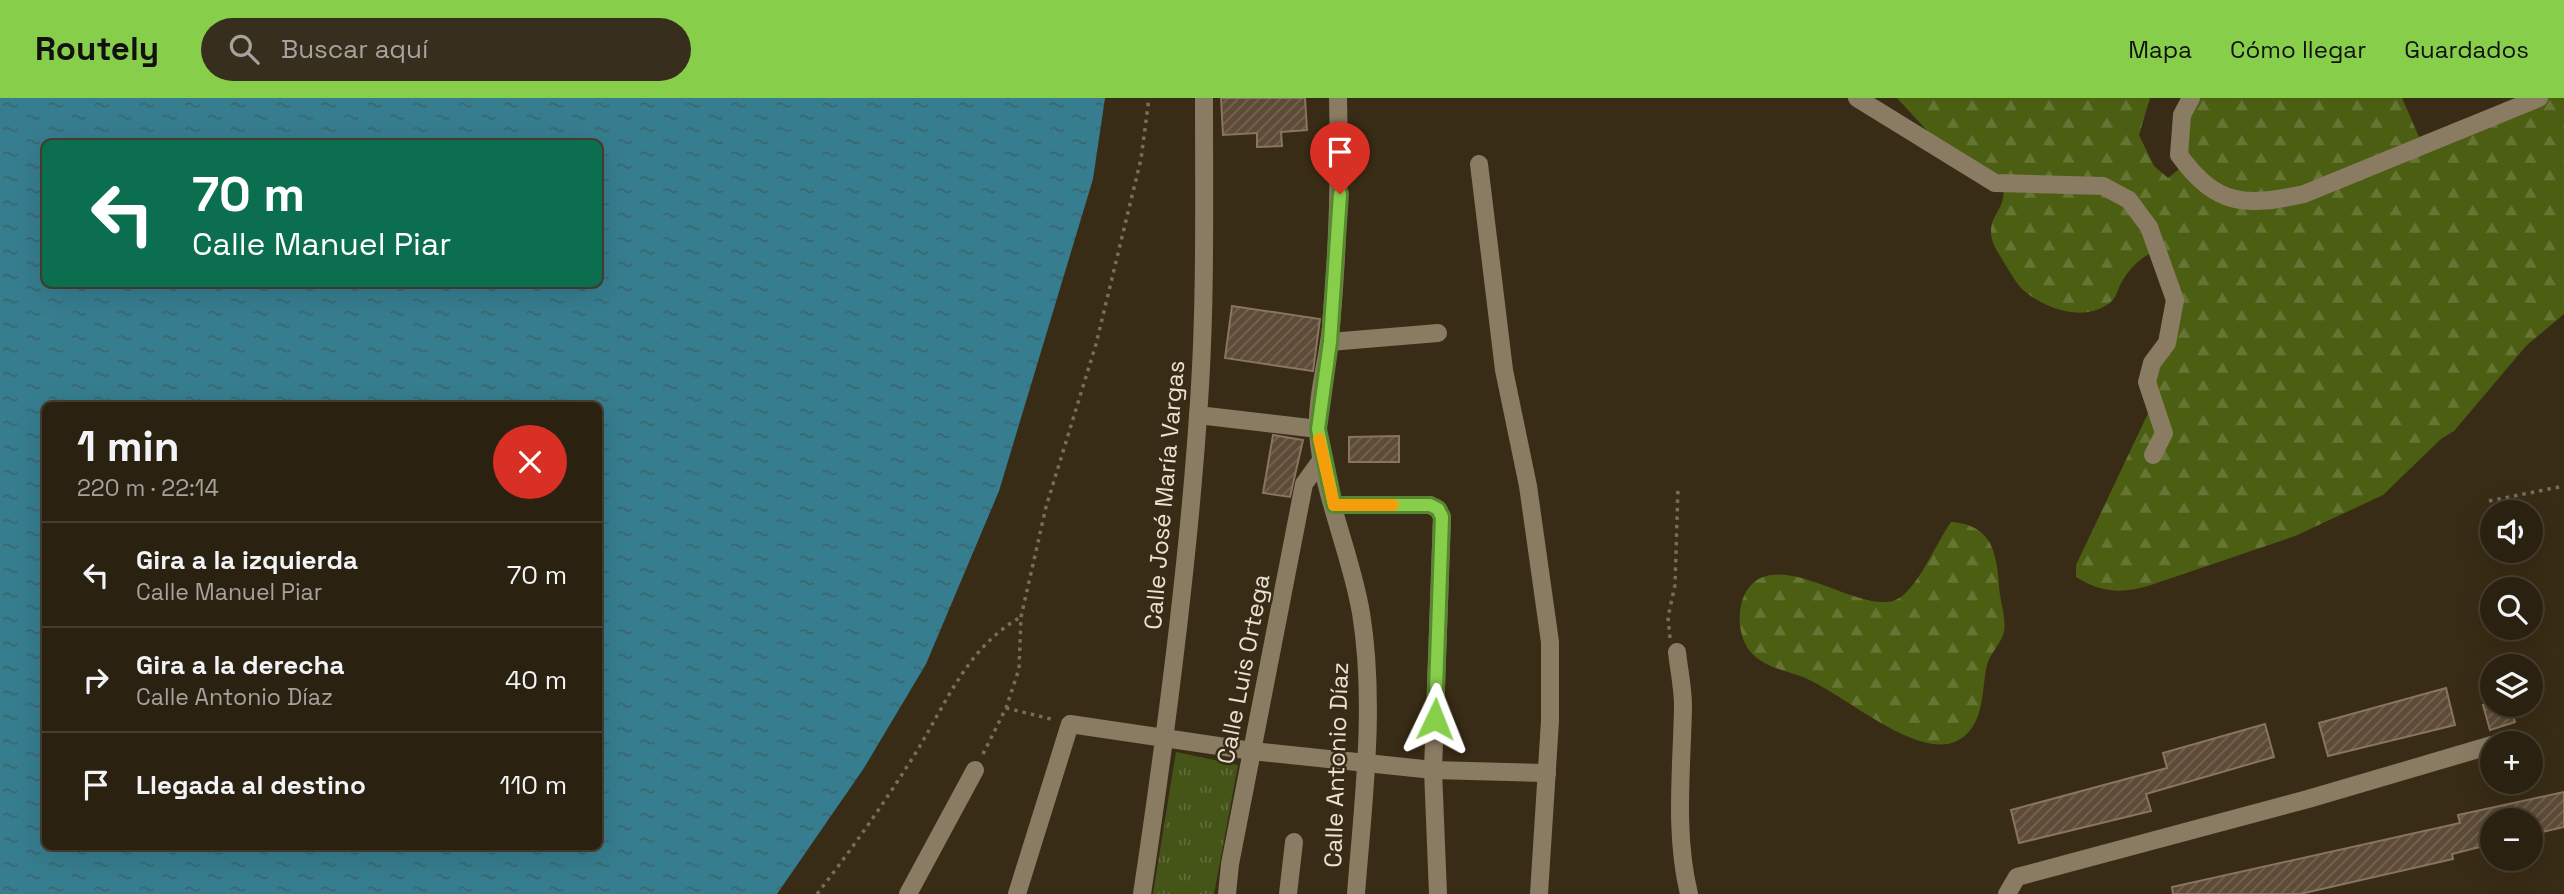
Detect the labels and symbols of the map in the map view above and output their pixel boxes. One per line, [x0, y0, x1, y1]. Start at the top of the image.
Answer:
pin [1310, 122, 1370, 194]
street label: Calle José María Vargas [1137, 359, 1191, 631]
street label: Calle Luis Ortega [1209, 571, 1277, 767]
street label: Calle Antonio Díaz [1317, 662, 1355, 868]
position arrow [1398, 682, 1472, 756]

